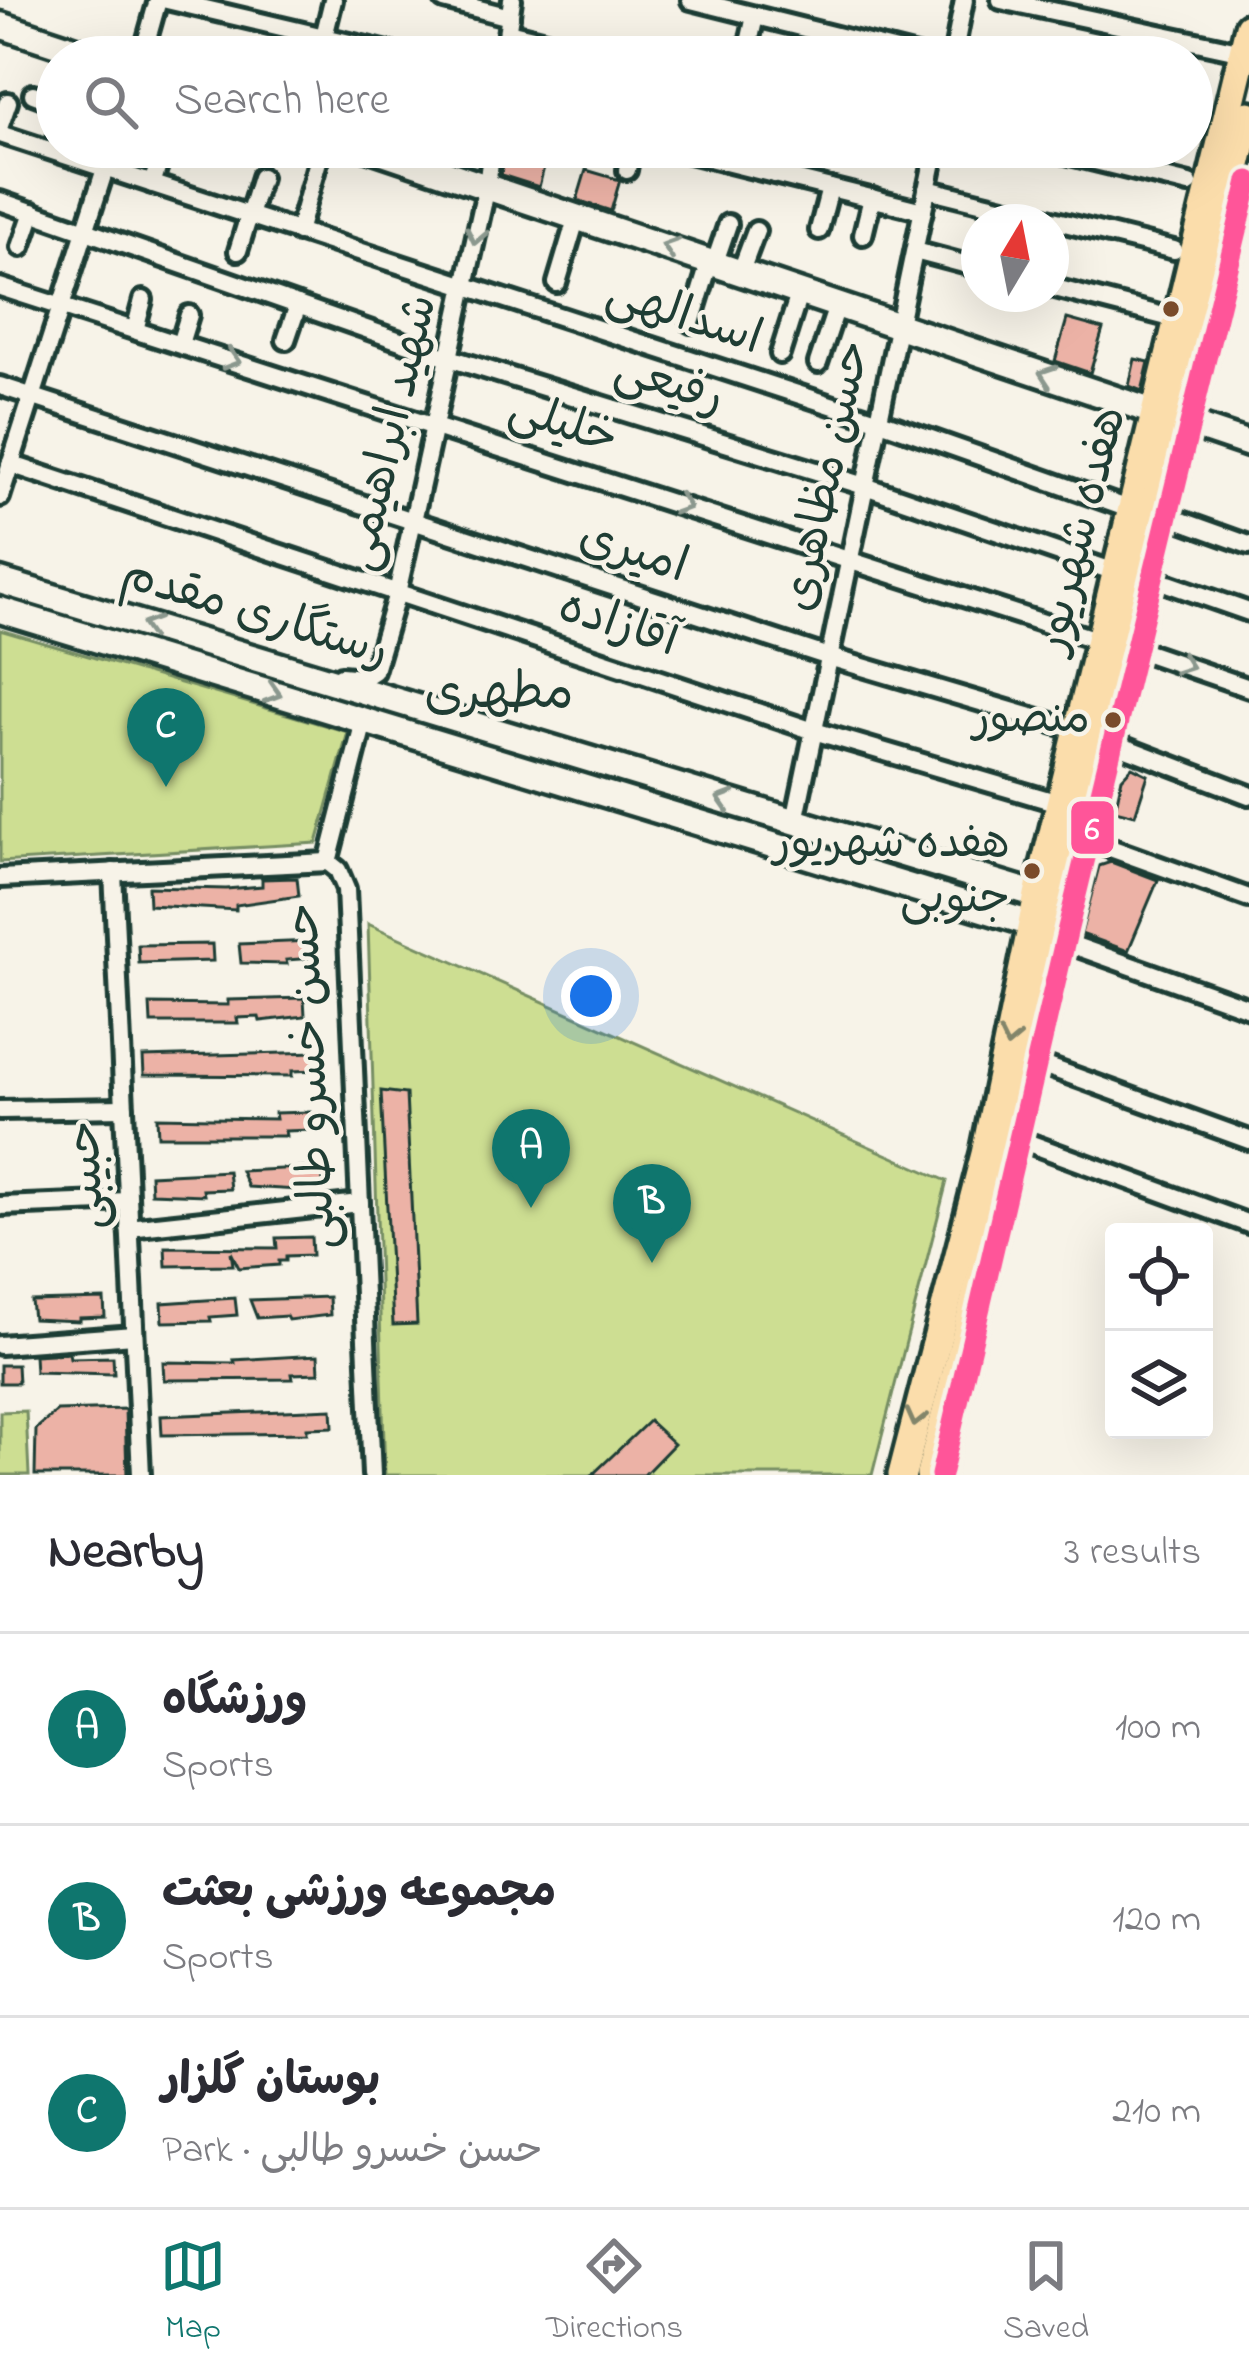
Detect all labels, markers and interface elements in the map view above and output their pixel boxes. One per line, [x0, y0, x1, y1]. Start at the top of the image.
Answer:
search box [36, 36, 1213, 168]
icon: search [78, 69, 144, 135]
text: Search here [174, 69, 390, 135]
north arrow [961, 204, 1069, 312]
one-way arrow [465, 226, 490, 246]
one-way arrow [660, 237, 681, 262]
street label: اسدالهی [597, 259, 771, 375]
street label: شهید ابراهیمی [326, 288, 458, 578]
unlabelled marker [1160, 298, 1182, 320]
street label: حسن مظاهری [765, 334, 891, 618]
street label: رفیعی [605, 335, 733, 435]
one-way arrow [221, 346, 242, 371]
one-way arrow [1038, 365, 1059, 389]
street label: خلیلی [499, 375, 627, 475]
street label: هفده شهریور [1017, 399, 1146, 665]
one-way arrow [672, 491, 693, 516]
street label: امیری [570, 503, 696, 603]
street label: رستگاری مقدم [113, 540, 397, 688]
street label: آقازاده [549, 573, 689, 678]
one-way arrow [141, 615, 162, 640]
one-way arrow [1173, 651, 1194, 675]
district label: مطهری [424, 657, 574, 732]
one-way arrow [262, 679, 283, 704]
place label: منصور [969, 687, 1090, 753]
pin: C [127, 688, 205, 787]
marker: منصور [1102, 709, 1124, 731]
one-way arrow [715, 789, 736, 814]
line badge: 6 [1069, 799, 1116, 856]
text: 6 [1085, 807, 1100, 855]
place label: هفده شهریور جنوبی [770, 812, 1010, 933]
marker: هفده شهریور جنوبی [1021, 860, 1043, 882]
street label: حسن خسرو طالبی [269, 901, 357, 1251]
your location [561, 966, 621, 1026]
one-way arrow [997, 1029, 1023, 1049]
pin: A [492, 1109, 570, 1208]
street label: حبیبی [50, 1118, 126, 1232]
pin: B [613, 1164, 691, 1263]
map controls [1105, 1223, 1213, 1439]
button: locate [1105, 1223, 1213, 1331]
button: layers [1105, 1331, 1213, 1439]
one-way arrow [905, 1407, 930, 1427]
text: Nearby [48, 1516, 204, 1591]
text: 3 results [1064, 1525, 1201, 1582]
text: ورزشگاه [162, 1669, 307, 1735]
text: A [75, 1700, 99, 1757]
text: 100 m [1115, 1700, 1201, 1757]
text: Sports [162, 1738, 274, 1795]
text: مجموعه ورزشی بعثت [162, 1861, 556, 1927]
text: B [74, 1892, 100, 1949]
text: 120 m [1112, 1892, 1201, 1949]
text: Sports [162, 1930, 274, 1987]
text: بوستان گلزار [162, 2049, 380, 2115]
text: C [76, 2084, 98, 2141]
text: 210 m [1112, 2084, 1201, 2141]
text: Park · حسن خسرو طالبی [162, 2123, 543, 2180]
tab: Map [160, 2233, 226, 2353]
tab: Directions [546, 2233, 683, 2353]
tab: Saved [1003, 2233, 1089, 2353]

